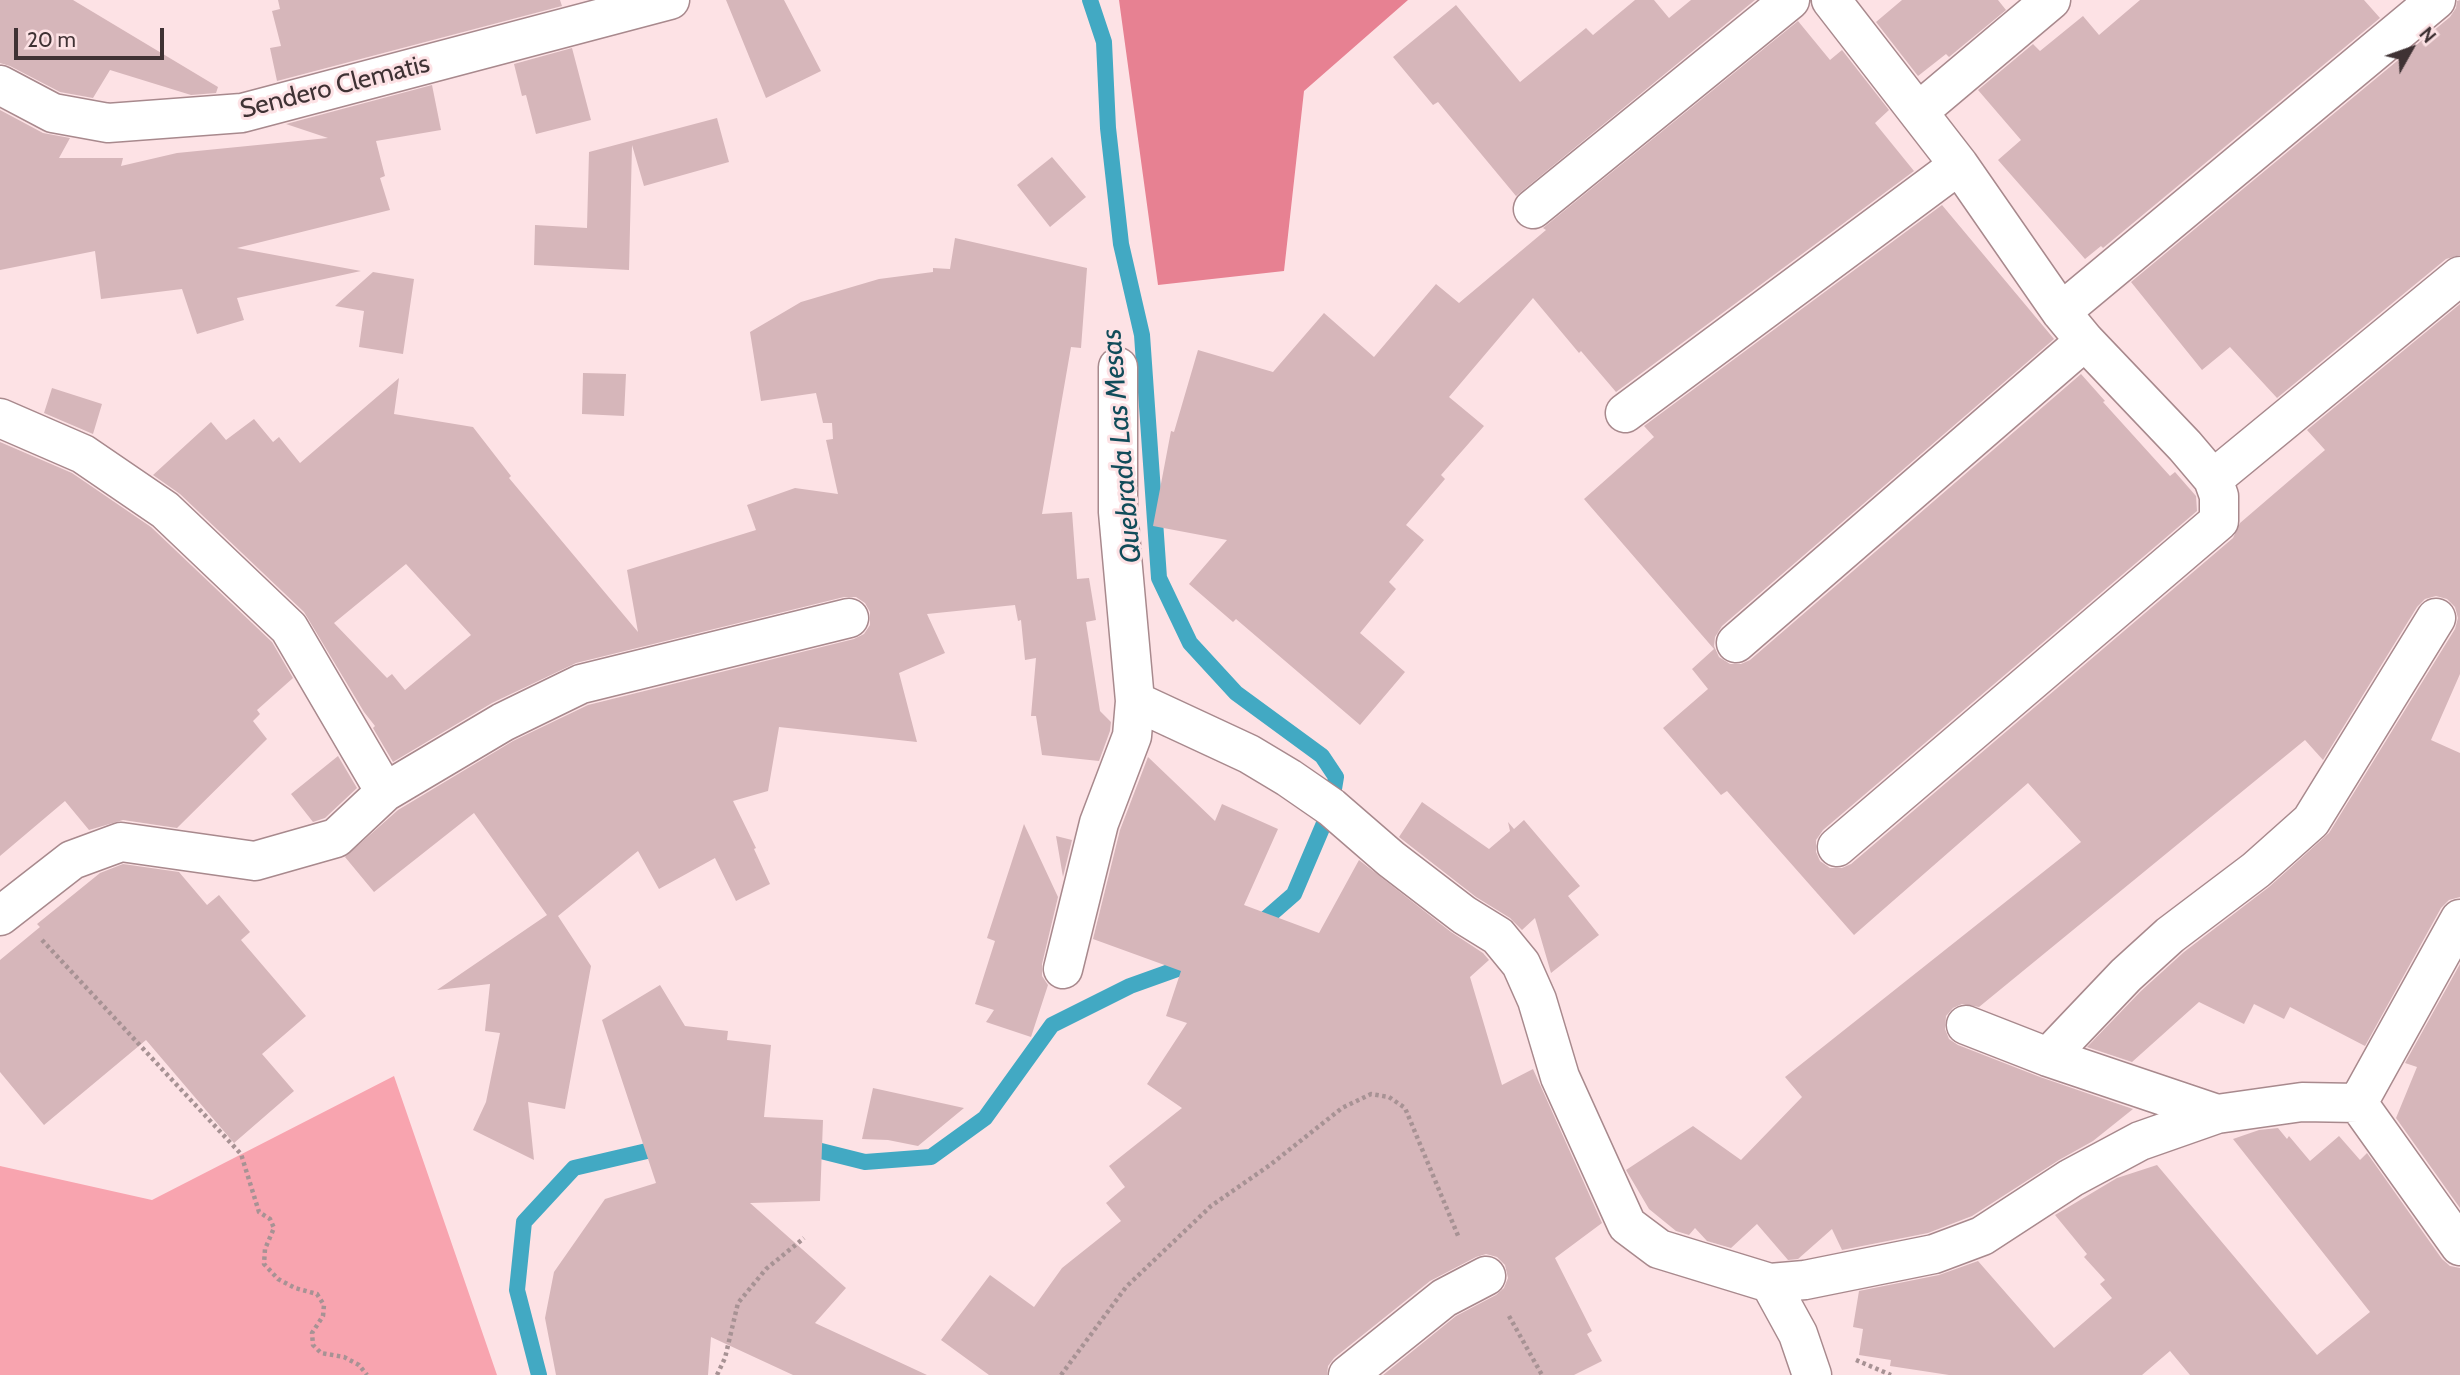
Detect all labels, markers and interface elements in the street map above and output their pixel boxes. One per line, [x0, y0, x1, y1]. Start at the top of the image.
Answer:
scale bar [18, 14, 168, 58]
north arrow [2376, 14, 2446, 84]
text: N [2414, 23, 2441, 48]
text: 20 m [27, 27, 76, 52]
street label: Sendero Clematis [237, 48, 433, 126]
water label: Quebrada Las Mesas [1095, 328, 1149, 564]

